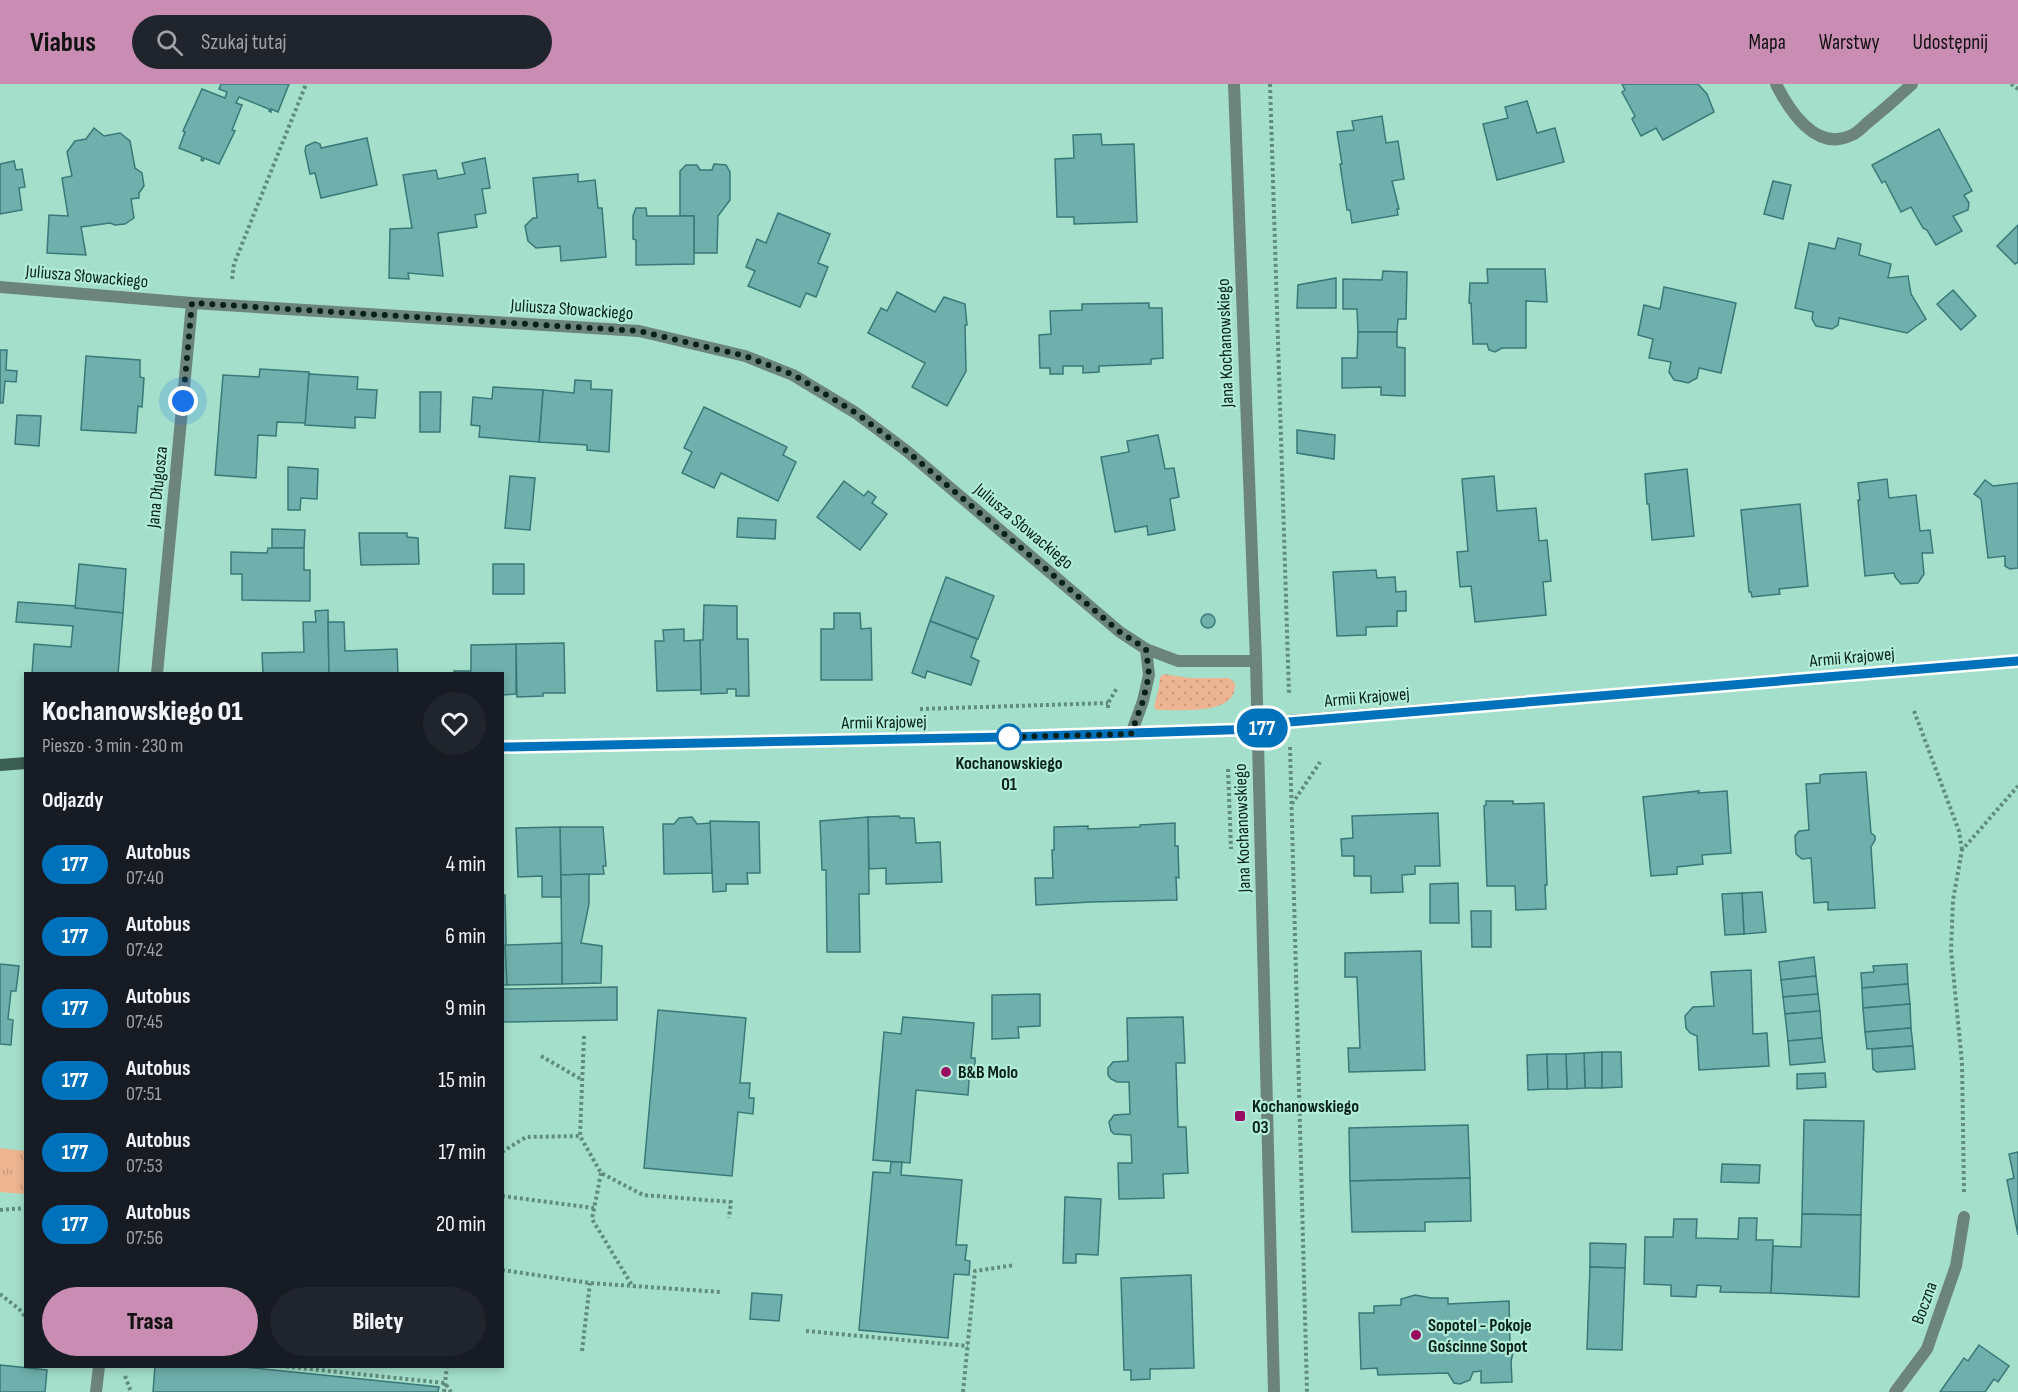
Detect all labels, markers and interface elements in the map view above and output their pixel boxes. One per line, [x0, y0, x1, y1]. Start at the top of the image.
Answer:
search box [132, 15, 552, 69]
text: Viabus [30, 26, 96, 59]
icon: search [153, 26, 186, 59]
text: Szukaj tutaj [201, 29, 287, 56]
text: Mapa [1748, 30, 1786, 55]
text: Warstwy [1819, 30, 1880, 55]
text: Udostępnij [1913, 30, 1988, 55]
street label: Juliusza Słowackiego [24, 261, 149, 292]
street label: Jana Kochanowskiego [1213, 278, 1238, 409]
street label: Juliusza Słowackiego [509, 295, 634, 324]
your location [168, 386, 198, 416]
street label: Jana Długosza [143, 445, 172, 530]
street label: Juliusza Słowackiego [969, 478, 1077, 574]
street label: Armii Krajowej [1808, 643, 1895, 672]
street label: Armii Krajowej [1323, 683, 1410, 712]
button: heart [423, 692, 486, 755]
text: Kochanowskiego 01 [42, 695, 243, 728]
line badge: 177 [1228, 708, 1296, 748]
street label: Armii Krajowej [840, 711, 927, 734]
text: 177 [1249, 716, 1275, 741]
marker: Kochanowskiego 01 [996, 724, 1022, 750]
text: Pieszo · 3 min · 230 m [42, 734, 183, 758]
place label: Kochanowskiego 01 [955, 753, 1063, 795]
street label: Jana Kochanowskiego [1230, 763, 1255, 894]
text: Odjazdy [42, 787, 103, 814]
text: Autobus [126, 839, 190, 866]
text: 4 min [446, 851, 486, 878]
text: 177 [62, 852, 88, 877]
text: 07:40 [126, 866, 164, 890]
text: Autobus [126, 911, 190, 938]
text: 6 min [445, 923, 486, 950]
text: 177 [62, 924, 88, 949]
text: 07:42 [126, 938, 163, 962]
text: Autobus [126, 983, 190, 1010]
text: 9 min [445, 995, 486, 1022]
text: 177 [62, 996, 88, 1021]
text: 07:45 [126, 1010, 163, 1034]
text: Autobus [126, 1055, 190, 1082]
place label: B&B Molo [958, 1062, 1018, 1083]
marker: B&B Molo [939, 1065, 953, 1079]
text: 15 min [438, 1067, 486, 1094]
text: 177 [62, 1068, 88, 1093]
text: 07:51 [126, 1082, 162, 1106]
place label: Kochanowskiego 03 [1252, 1096, 1359, 1138]
marker: Kochanowskiego 03 [1233, 1109, 1247, 1123]
text: Autobus [126, 1127, 190, 1154]
text: 17 min [438, 1139, 486, 1166]
text: 177 [62, 1140, 88, 1165]
text: 07:53 [126, 1154, 163, 1178]
text: Autobus [126, 1199, 190, 1226]
text: 20 min [436, 1211, 486, 1238]
text: 177 [62, 1212, 88, 1237]
text: 07:56 [126, 1226, 163, 1250]
street label: Boczna [1907, 1279, 1942, 1327]
button: Trasa [42, 1287, 258, 1356]
button: Bilety [270, 1287, 486, 1356]
place label: Sopotel - Pokoje Gościnne Sopot [1428, 1315, 1532, 1357]
marker: Sopotel - Pokoje Gościnne Sopot [1409, 1328, 1423, 1342]

